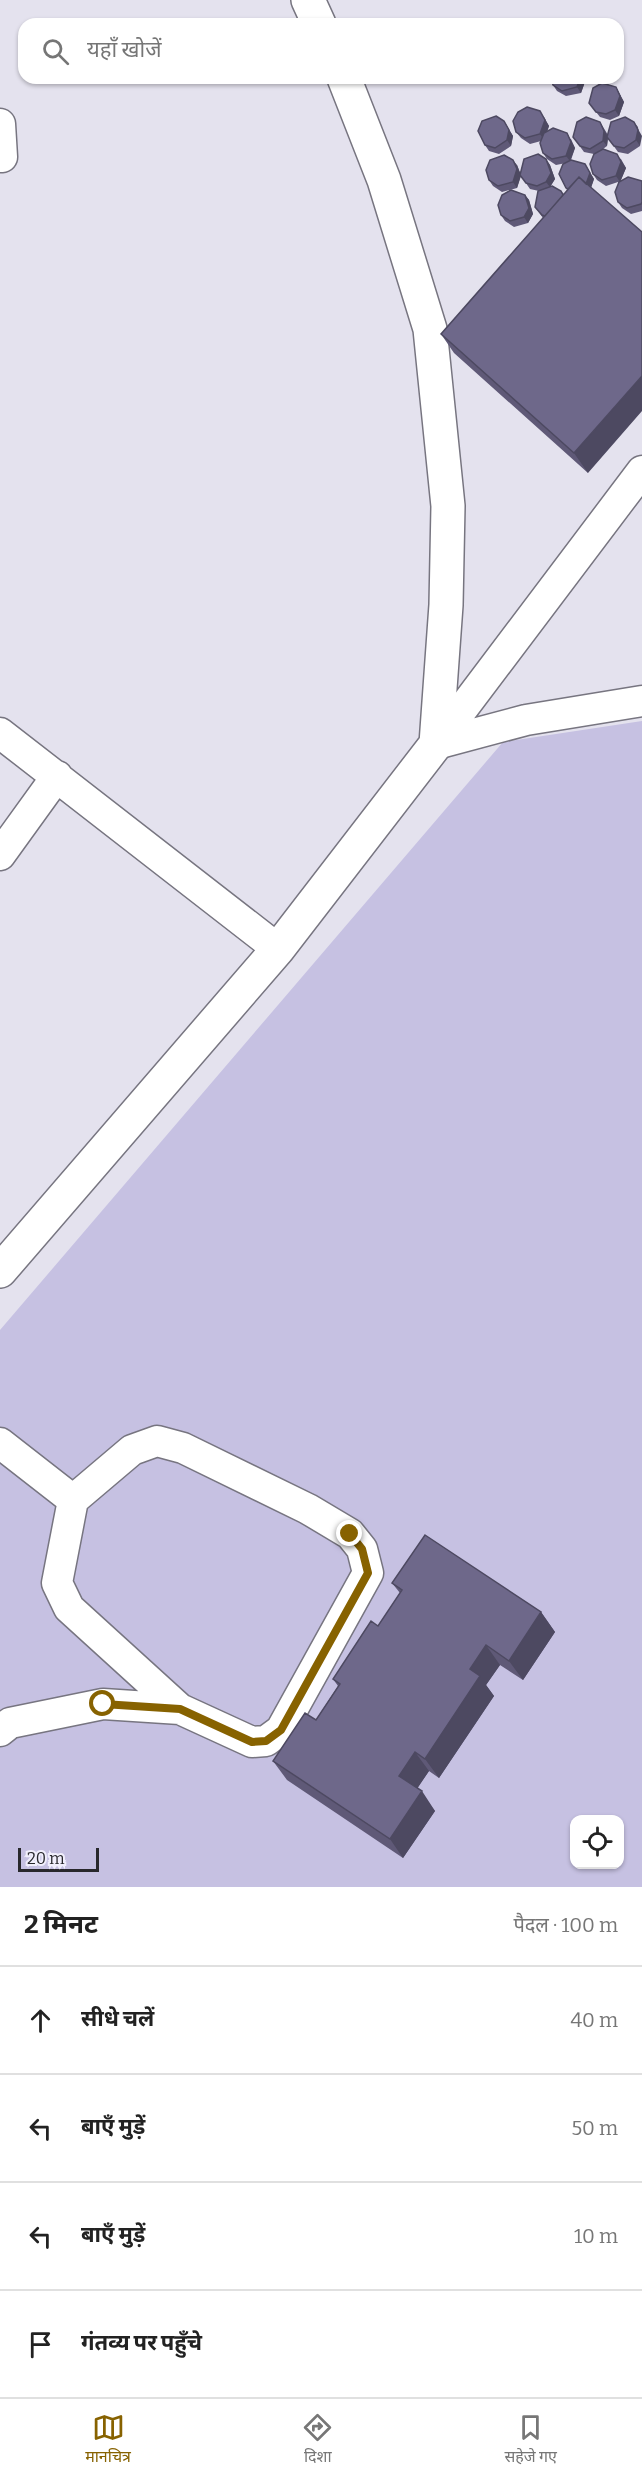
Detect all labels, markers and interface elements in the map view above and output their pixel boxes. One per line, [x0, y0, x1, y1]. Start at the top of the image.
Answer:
search box [18, 18, 624, 84]
icon: search [39, 35, 72, 68]
text: यहाँ खोजें [87, 36, 162, 63]
route end [336, 1520, 362, 1546]
route start [89, 1690, 115, 1716]
map controls [570, 1815, 624, 1869]
button: locate [570, 1815, 624, 1869]
scale bar [18, 1845, 99, 1872]
text: 20 m [27, 1849, 64, 1868]
text: 2 मिनट [24, 1909, 98, 1940]
text: पैदल · 100 m [513, 1913, 618, 1937]
icon: ahead [24, 2004, 57, 2037]
text: सीधे चलें [81, 2005, 154, 2032]
text: 40 m [570, 2008, 618, 2032]
icon: left [24, 2112, 57, 2145]
text: बाएँ मुड़ें [81, 2113, 145, 2140]
text: 50 m [571, 2116, 618, 2140]
icon: left [24, 2220, 57, 2253]
text: बाएँ मुड़ें [81, 2221, 145, 2248]
text: 10 m [574, 2224, 618, 2248]
icon: arrive [24, 2328, 57, 2361]
text: गंतव्य पर पहुँचे [81, 2329, 202, 2356]
tab: मानचित्र [85, 2411, 131, 2469]
tab: दिशा [301, 2411, 334, 2469]
tab: सहेजे गए [505, 2411, 557, 2469]

